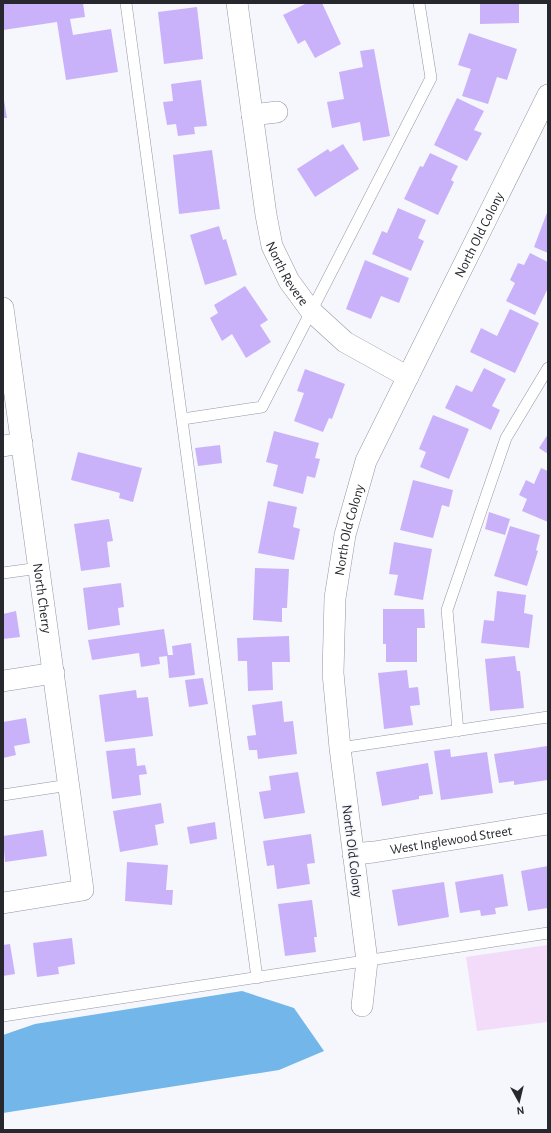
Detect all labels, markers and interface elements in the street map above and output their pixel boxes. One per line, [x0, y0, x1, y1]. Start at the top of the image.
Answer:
street label: North Old Colony [452, 190, 507, 280]
street label: North Revere [263, 239, 311, 309]
street label: North Old Colony [333, 483, 367, 577]
street label: North Cherry [30, 562, 54, 634]
street label: North Old Colony [339, 804, 365, 898]
street label: West Inglewood Street [389, 824, 514, 857]
north arrow [499, 1081, 539, 1121]
text: N [516, 1104, 525, 1116]

